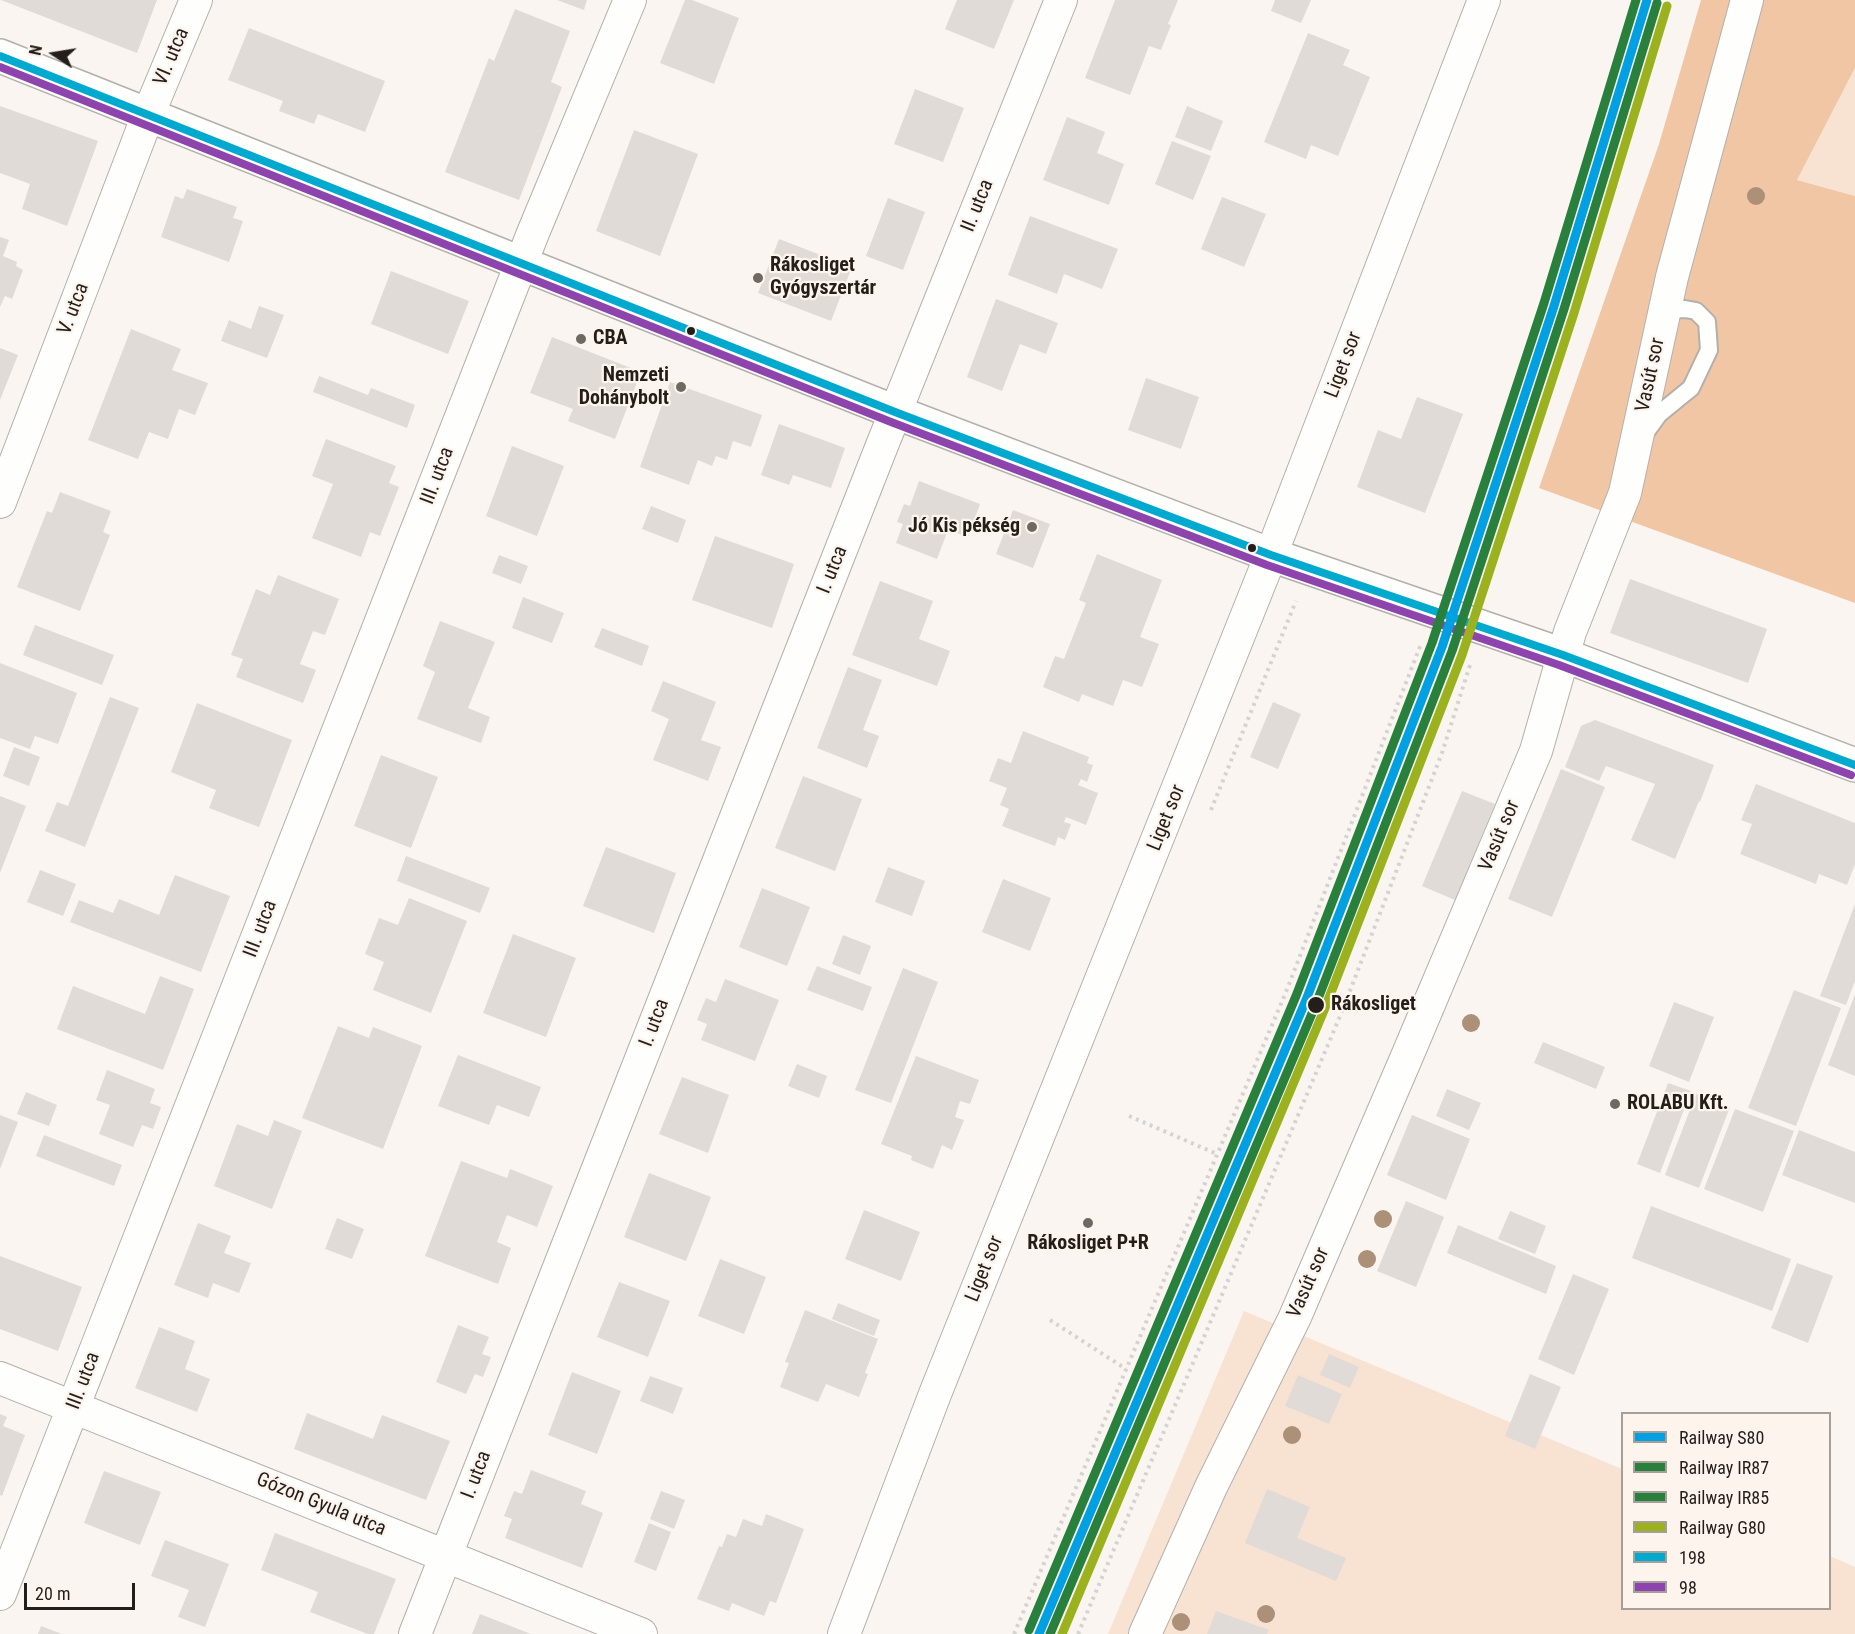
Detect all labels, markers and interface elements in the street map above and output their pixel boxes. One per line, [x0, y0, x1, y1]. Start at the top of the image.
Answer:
north arrow [24, 24, 84, 84]
street label: VI. utca [149, 24, 195, 90]
text: N [26, 43, 46, 57]
street label: II. utca [957, 176, 999, 236]
place label: Rákosliget Gyógyszertár [770, 254, 876, 301]
marker: Rákosliget Gyógyszertár [751, 271, 765, 285]
street label: V. utca [53, 280, 95, 338]
unlabelled marker [685, 325, 697, 337]
place label: CBA [593, 327, 628, 351]
street label: Liget sor [1320, 328, 1368, 402]
marker: CBA [574, 332, 588, 346]
street label: Vasút sor [1631, 336, 1671, 414]
place label: Nemzeti Dohánybolt [579, 364, 669, 411]
marker: Nemzeti Dohánybolt [674, 380, 688, 394]
street label: III. utca [416, 444, 460, 508]
place label: Jó Kis pékség [908, 515, 1020, 539]
marker: Jó Kis pékség [1025, 520, 1039, 534]
unlabelled marker [1246, 542, 1258, 554]
street label: I. utca [813, 543, 853, 597]
street label: Liget sor [1143, 781, 1191, 855]
street label: Vasút sor [1474, 797, 1526, 875]
street label: III. utca [239, 897, 283, 961]
place label: Rákosliget [1331, 993, 1416, 1017]
marker: Rákosliget [1306, 995, 1326, 1015]
street label: I. utca [635, 996, 675, 1050]
place label: ROLABU Kft. [1627, 1092, 1729, 1116]
marker: ROLABU Kft. [1608, 1097, 1622, 1111]
marker: Rákosliget P+R [1081, 1216, 1095, 1230]
street label: Liget sor [961, 1232, 1009, 1306]
place label: Rákosliget P+R [1027, 1232, 1149, 1256]
street label: Vasút sor [1283, 1244, 1335, 1322]
street label: III. utca [62, 1349, 106, 1413]
legend [1621, 1412, 1831, 1610]
text: Railway S80 [1679, 1427, 1764, 1448]
street label: I. utca [457, 1448, 497, 1502]
text: Railway IR87 [1679, 1457, 1769, 1478]
street label: Gózon Gyula utca [253, 1468, 389, 1542]
text: Railway IR85 [1679, 1487, 1769, 1508]
text: Railway G80 [1679, 1517, 1766, 1538]
text: 198 [1679, 1547, 1706, 1568]
scale bar [27, 1571, 138, 1609]
text: 98 [1679, 1577, 1697, 1598]
text: 20 m [35, 1583, 70, 1604]

